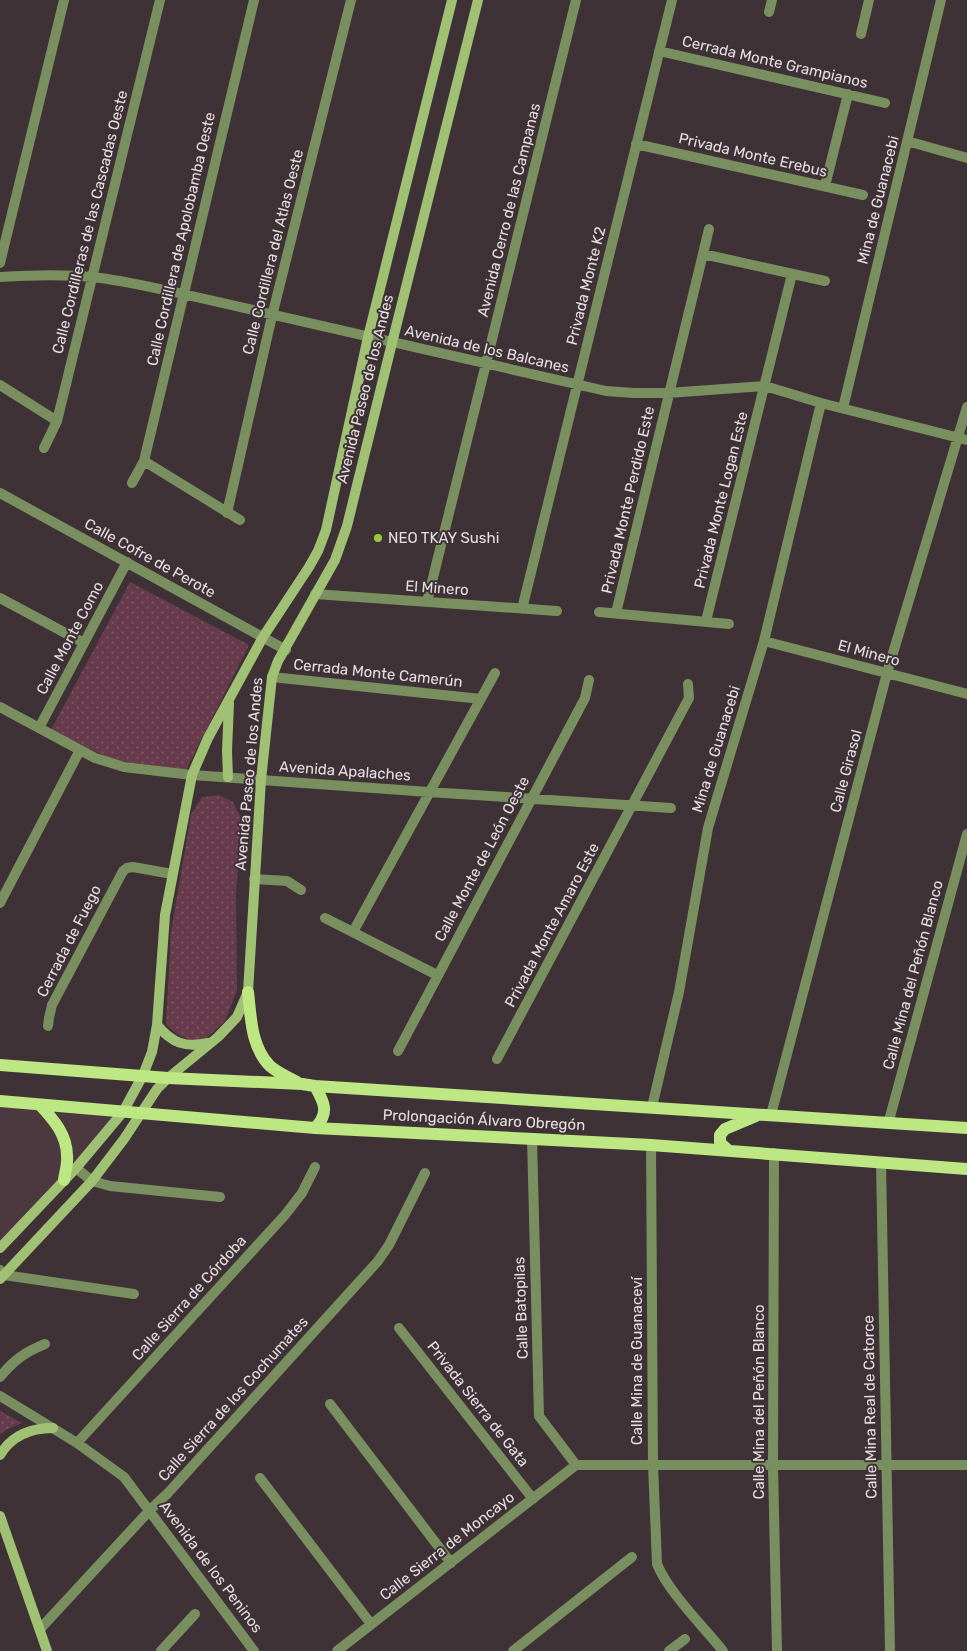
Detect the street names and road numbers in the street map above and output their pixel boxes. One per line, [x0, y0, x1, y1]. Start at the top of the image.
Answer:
street label: Cerrada Monte Grampianos [680, 32, 870, 92]
street label: Calle Cordilleras de las Cascadas Oeste [48, 88, 132, 356]
street label: Avenida Cerro de las Campanas [474, 101, 544, 319]
street label: Calle Cordillera de Apolobamba Oeste [143, 110, 219, 368]
street label: Privada Monte Erebus [677, 129, 830, 181]
street label: Mina de Guanacebi [853, 134, 903, 266]
street label: Calle Cordillera del Atlas Oeste [239, 147, 307, 357]
street label: Privada Monte K2 [563, 225, 609, 347]
street label: Avenida Paseo de los Andes [333, 292, 397, 485]
street label: Avenida de los Balcanes [403, 321, 571, 377]
street label: Privada Monte Perdido Este [598, 405, 658, 595]
street label: Privada Monte Logan Este [690, 410, 752, 590]
street label: Calle Cofre de Perote [81, 515, 219, 601]
street label: El Minero [405, 577, 469, 599]
street label: Calle Monte Como [33, 578, 107, 698]
street label: El Minero [836, 636, 902, 670]
street label: Cerrada Monte Camerún [292, 655, 464, 691]
street label: Avenida Paseo de los Andes [232, 676, 266, 871]
street label: Mina de Guanacebi [688, 683, 744, 815]
street label: Calle Girasol [826, 727, 866, 815]
street label: Avenida Apalaches [279, 757, 412, 785]
street label: Calle Monte de León Oeste [431, 773, 533, 945]
street label: Privada Monte Amaro Este [501, 840, 603, 1010]
street label: Calle Mina del Peñón Blanco [879, 878, 947, 1072]
street label: Cerrada de Fuego [33, 882, 105, 1000]
street label: Prolongación Álvaro Obregón [382, 1106, 586, 1134]
street label: Calle Sierra de Córdoba [128, 1232, 250, 1364]
street label: Calle Batopilas [510, 1256, 532, 1360]
street label: Calle Mina de Guanaceví [628, 1275, 646, 1445]
street label: Calle Mina del Peñón Blanco [750, 1304, 768, 1500]
street label: Calle Sierra de los Cochumates [154, 1313, 312, 1485]
street label: Calle Mina Real de Catorce [859, 1315, 881, 1499]
street label: Privada Sierra de Gata [423, 1338, 533, 1470]
street label: Calle Sierra de Moncayo [376, 1488, 518, 1604]
street label: Avenida de los Peninos [156, 1498, 267, 1637]

